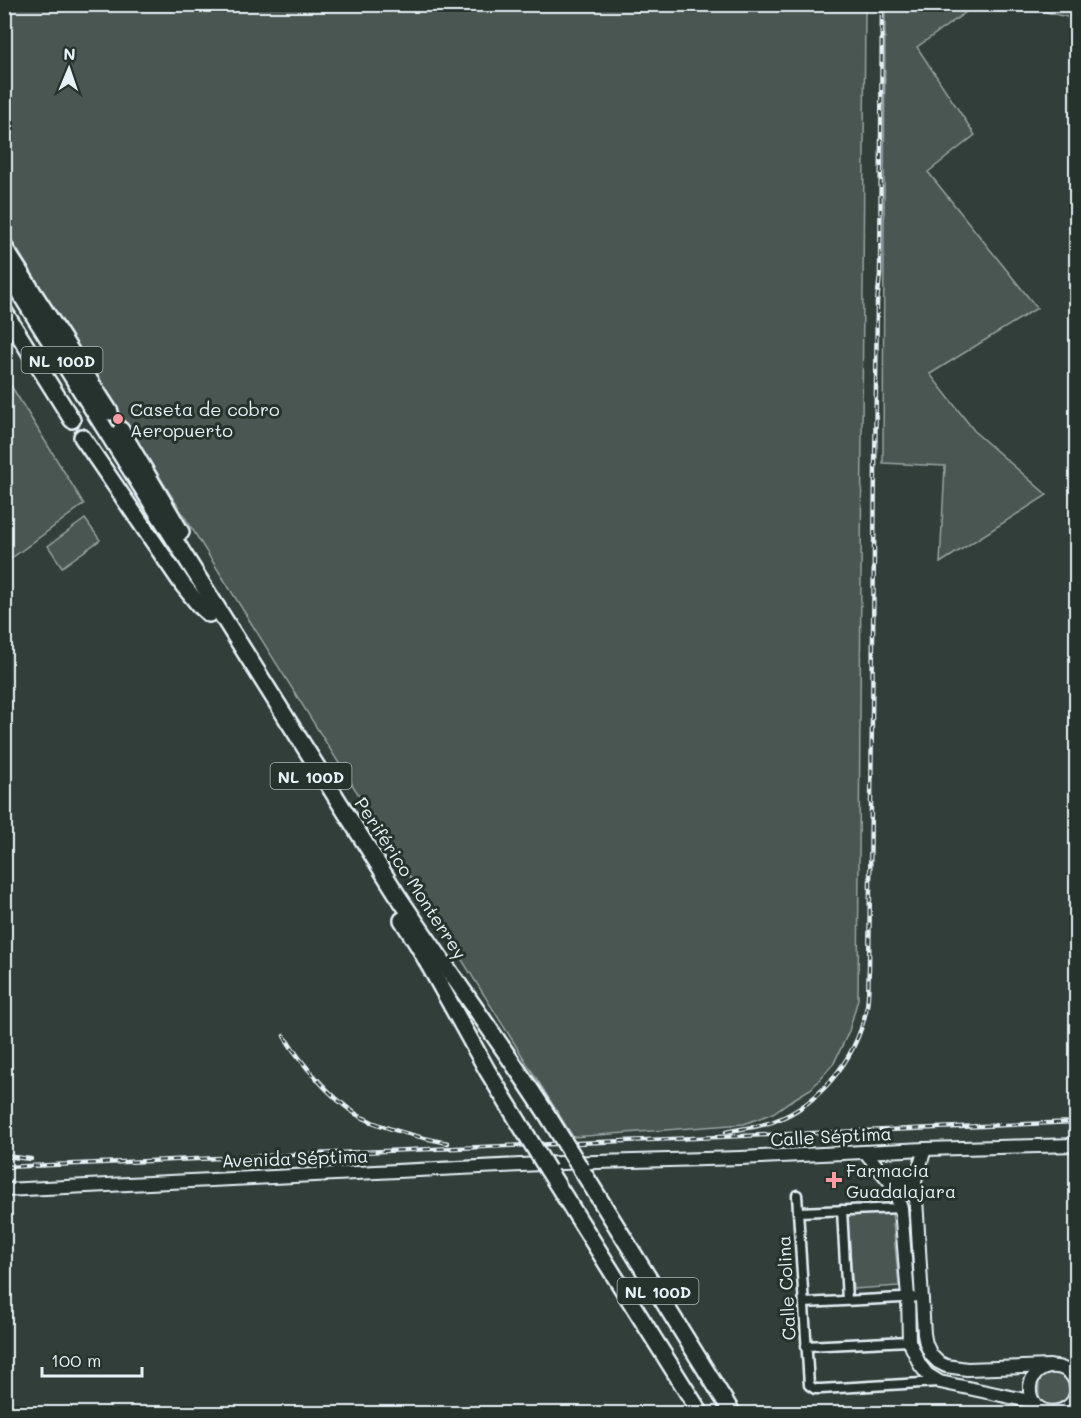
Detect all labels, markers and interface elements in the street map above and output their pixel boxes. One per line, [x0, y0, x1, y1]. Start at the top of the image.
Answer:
north arrow [39, 39, 99, 99]
text: N [63, 43, 76, 64]
road number: NL 100D [22, 347, 103, 373]
place label: Caseta de cobro Aeropuerto [130, 397, 280, 442]
marker: Caseta de cobro Aeropuerto [111, 412, 125, 426]
road number: NL 100D [270, 763, 352, 789]
street label: Periférico Monterrey [350, 792, 472, 964]
street label: Calle Séptima [770, 1121, 892, 1151]
street label: Avenida Séptima [221, 1143, 369, 1173]
place label: Farmacia Guadalajara [846, 1158, 956, 1203]
marker: Farmacia Guadalajara [827, 1173, 841, 1187]
street label: Calle Colina [771, 1235, 801, 1341]
road number: NL 100D [618, 1278, 698, 1304]
scale bar [42, 1340, 142, 1378]
text: 100 m [51, 1348, 101, 1372]

